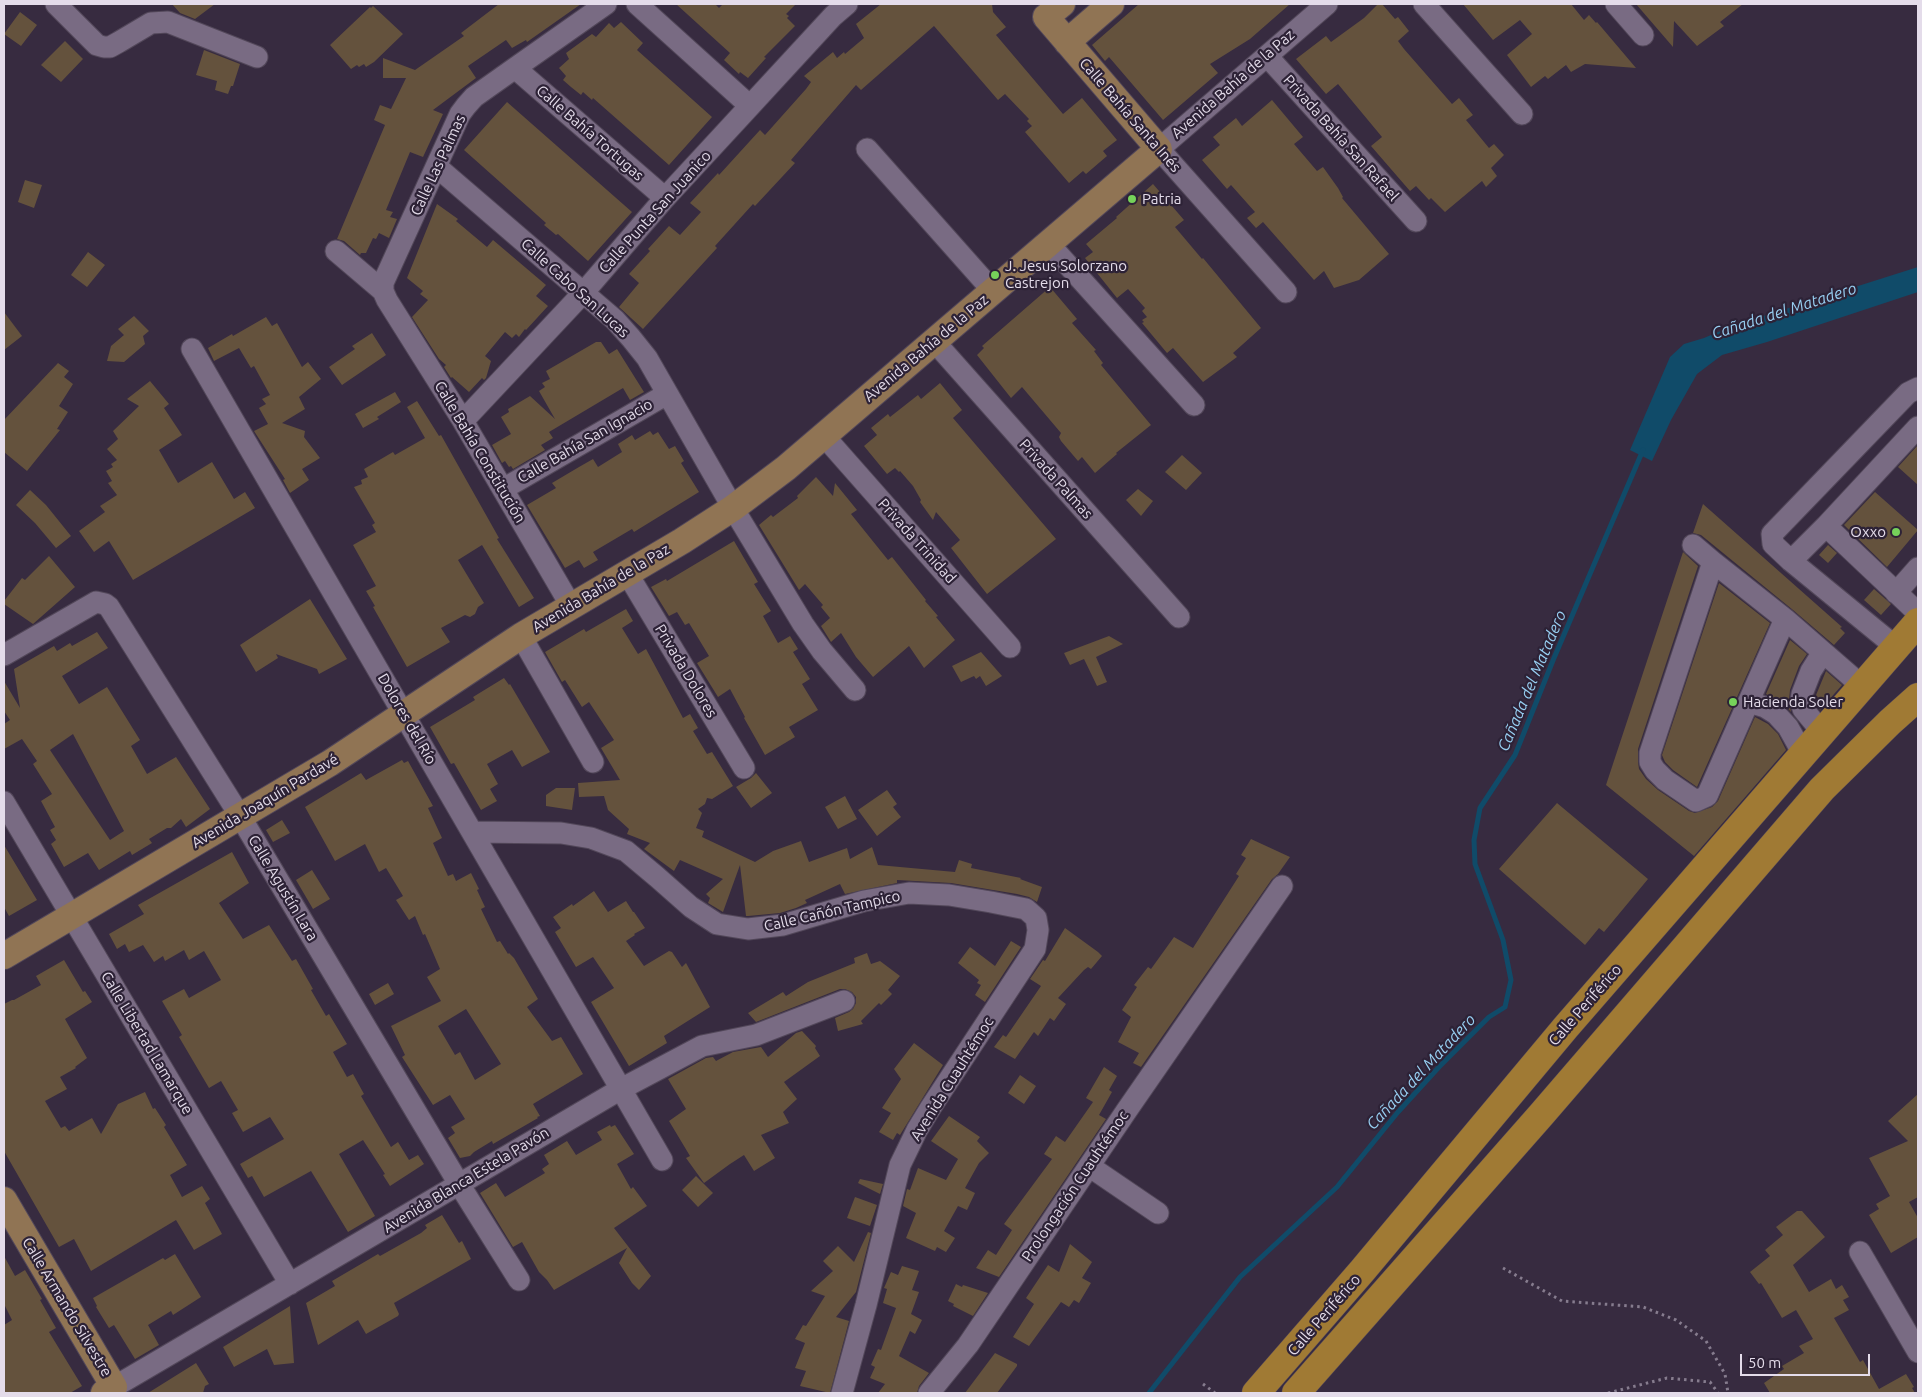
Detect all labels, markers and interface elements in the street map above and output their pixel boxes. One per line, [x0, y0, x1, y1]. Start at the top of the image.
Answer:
street label: Avenida Bahía de la Paz [1168, 26, 1298, 142]
street label: Calle Bahía Santa Inés [1075, 54, 1185, 176]
street label: Privada Bahía San Rafael [1279, 71, 1403, 205]
street label: Calle Bahía Tortugas [533, 81, 647, 185]
street label: Calle Las Palmas [407, 112, 469, 218]
street label: Calle Punta San Juanico [595, 147, 715, 277]
place label: Patria [1142, 190, 1181, 208]
marker: Patria [1126, 193, 1138, 205]
street label: Calle Cabo San Lucas [517, 235, 633, 341]
place label: J. Jesus Solorzano Castrejon [1005, 257, 1127, 292]
marker: J. Jesus Solorzano Castrejon [989, 269, 1001, 281]
water label: Cañada del Matadero [1709, 279, 1859, 343]
street label: Avenida Bahía de la Paz [860, 291, 992, 405]
street label: Calle Bahía Constitución [431, 378, 529, 526]
street label: Calle Bahía San Ignacio [514, 395, 656, 487]
street label: Privada Palmas [1016, 436, 1096, 522]
street label: Privada Trinidad [874, 495, 960, 587]
place label: Oxxo [1850, 523, 1886, 541]
marker: Oxxo [1890, 526, 1902, 538]
street label: Avenida Bahía de la Paz [529, 540, 673, 636]
water label: Cañada del Matadero [1494, 608, 1570, 754]
street label: Privada Dolores [651, 621, 721, 721]
street label: Dolores del Río [374, 670, 440, 768]
place label: Hacienda Soler [1743, 693, 1843, 711]
marker: Hacienda Soler [1727, 696, 1739, 708]
street label: Avenida Joaquín Pardavé [188, 750, 342, 852]
street label: Calle Agustín Lara [244, 832, 322, 944]
street label: Calle Cañón Tampico [762, 887, 902, 935]
street label: Calle Periférico [1545, 961, 1625, 1049]
street label: Calle Libertad Lamarque [97, 968, 197, 1118]
water label: Cañada del Matadero [1362, 1010, 1480, 1134]
street label: Avenida Cuauhtémoc [907, 1014, 997, 1144]
street label: Prolongación Cuauhtémoc [1018, 1107, 1132, 1265]
street label: Avenida Blanca Estela Pavón [380, 1123, 552, 1237]
street label: Calle Armando Silvestre [18, 1234, 116, 1380]
street label: Calle Periférico [1284, 1271, 1364, 1359]
scale bar [1742, 1344, 1872, 1376]
text: 50 m [1748, 1354, 1781, 1371]

